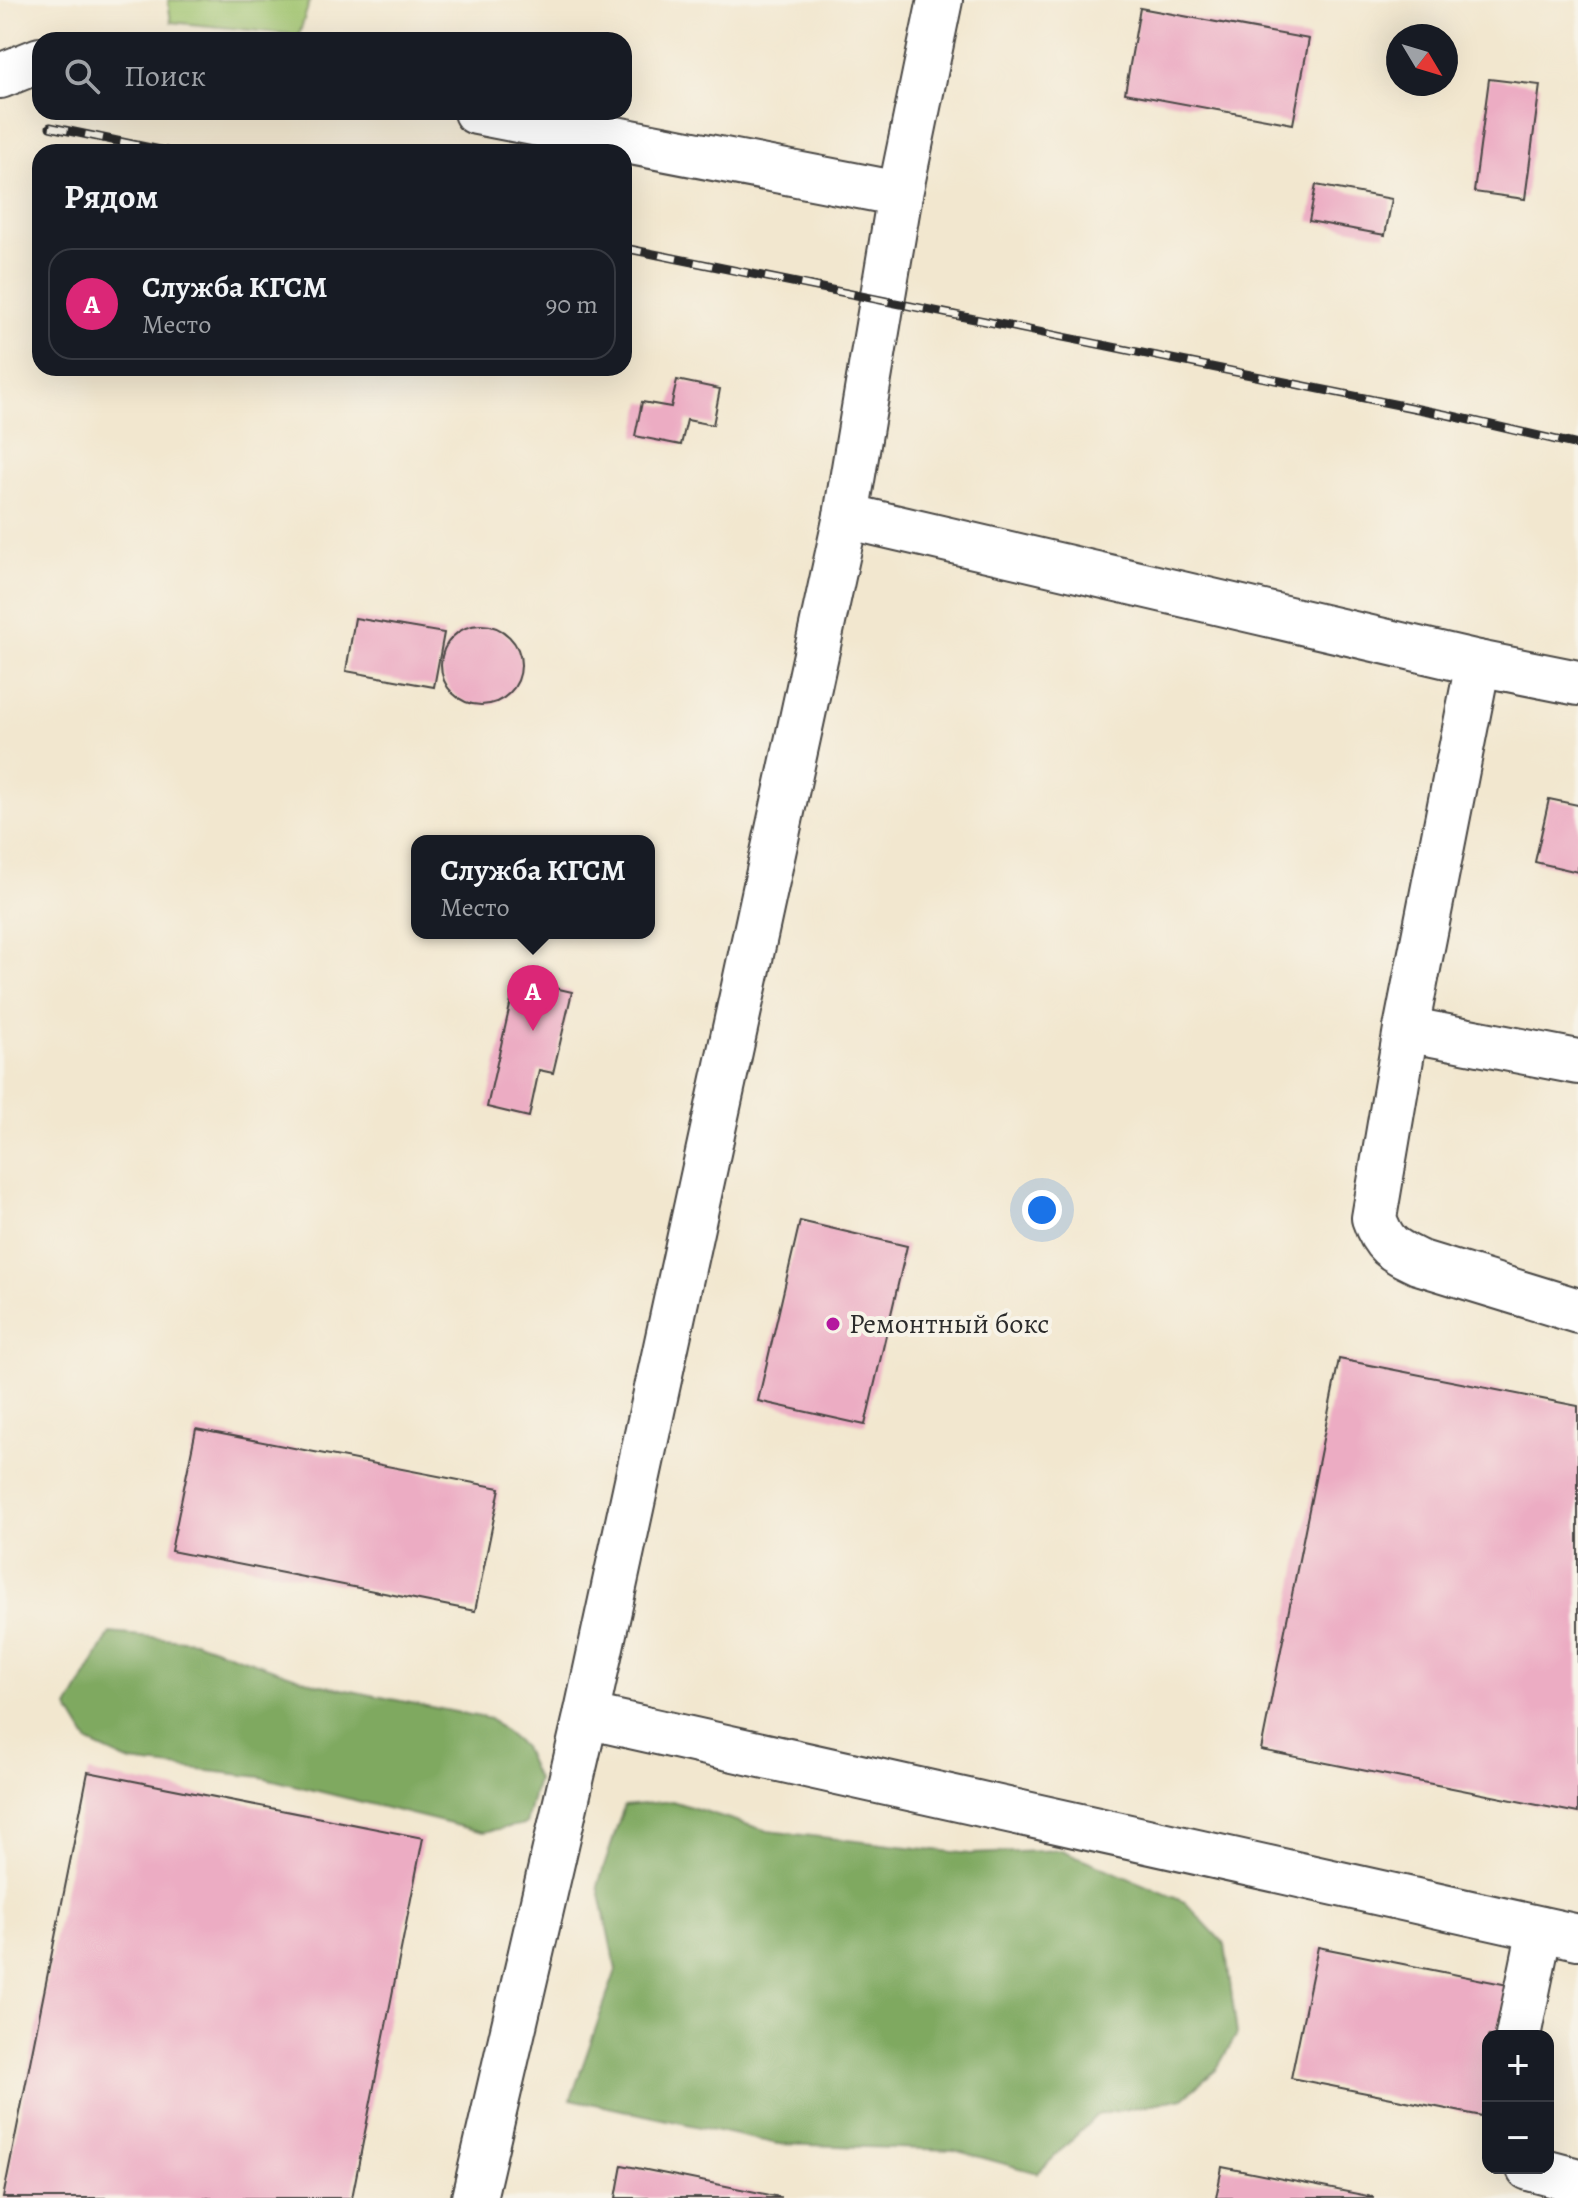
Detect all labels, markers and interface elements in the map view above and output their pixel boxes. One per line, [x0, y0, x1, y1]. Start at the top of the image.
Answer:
north arrow [1386, 24, 1458, 96]
search box [32, 32, 632, 120]
icon: search [60, 54, 104, 98]
text: Поиск [124, 56, 206, 96]
text: Рядом [64, 173, 158, 220]
text: Служба КГСМ [142, 267, 327, 307]
text: A [84, 287, 100, 322]
text: 90 m [546, 287, 598, 322]
text: Место [142, 307, 211, 342]
popup [411, 835, 655, 939]
text: Служба КГСМ [440, 850, 626, 890]
text: Место [440, 890, 510, 925]
pin: A [507, 965, 559, 1031]
your location [1022, 1190, 1062, 1230]
place label: Ремонтный бокс [849, 1305, 1049, 1343]
marker: Ремонтный бокс [824, 1315, 842, 1333]
map controls [1482, 2030, 1554, 2174]
button: + [1482, 2030, 1554, 2102]
button: − [1482, 2102, 1554, 2174]

